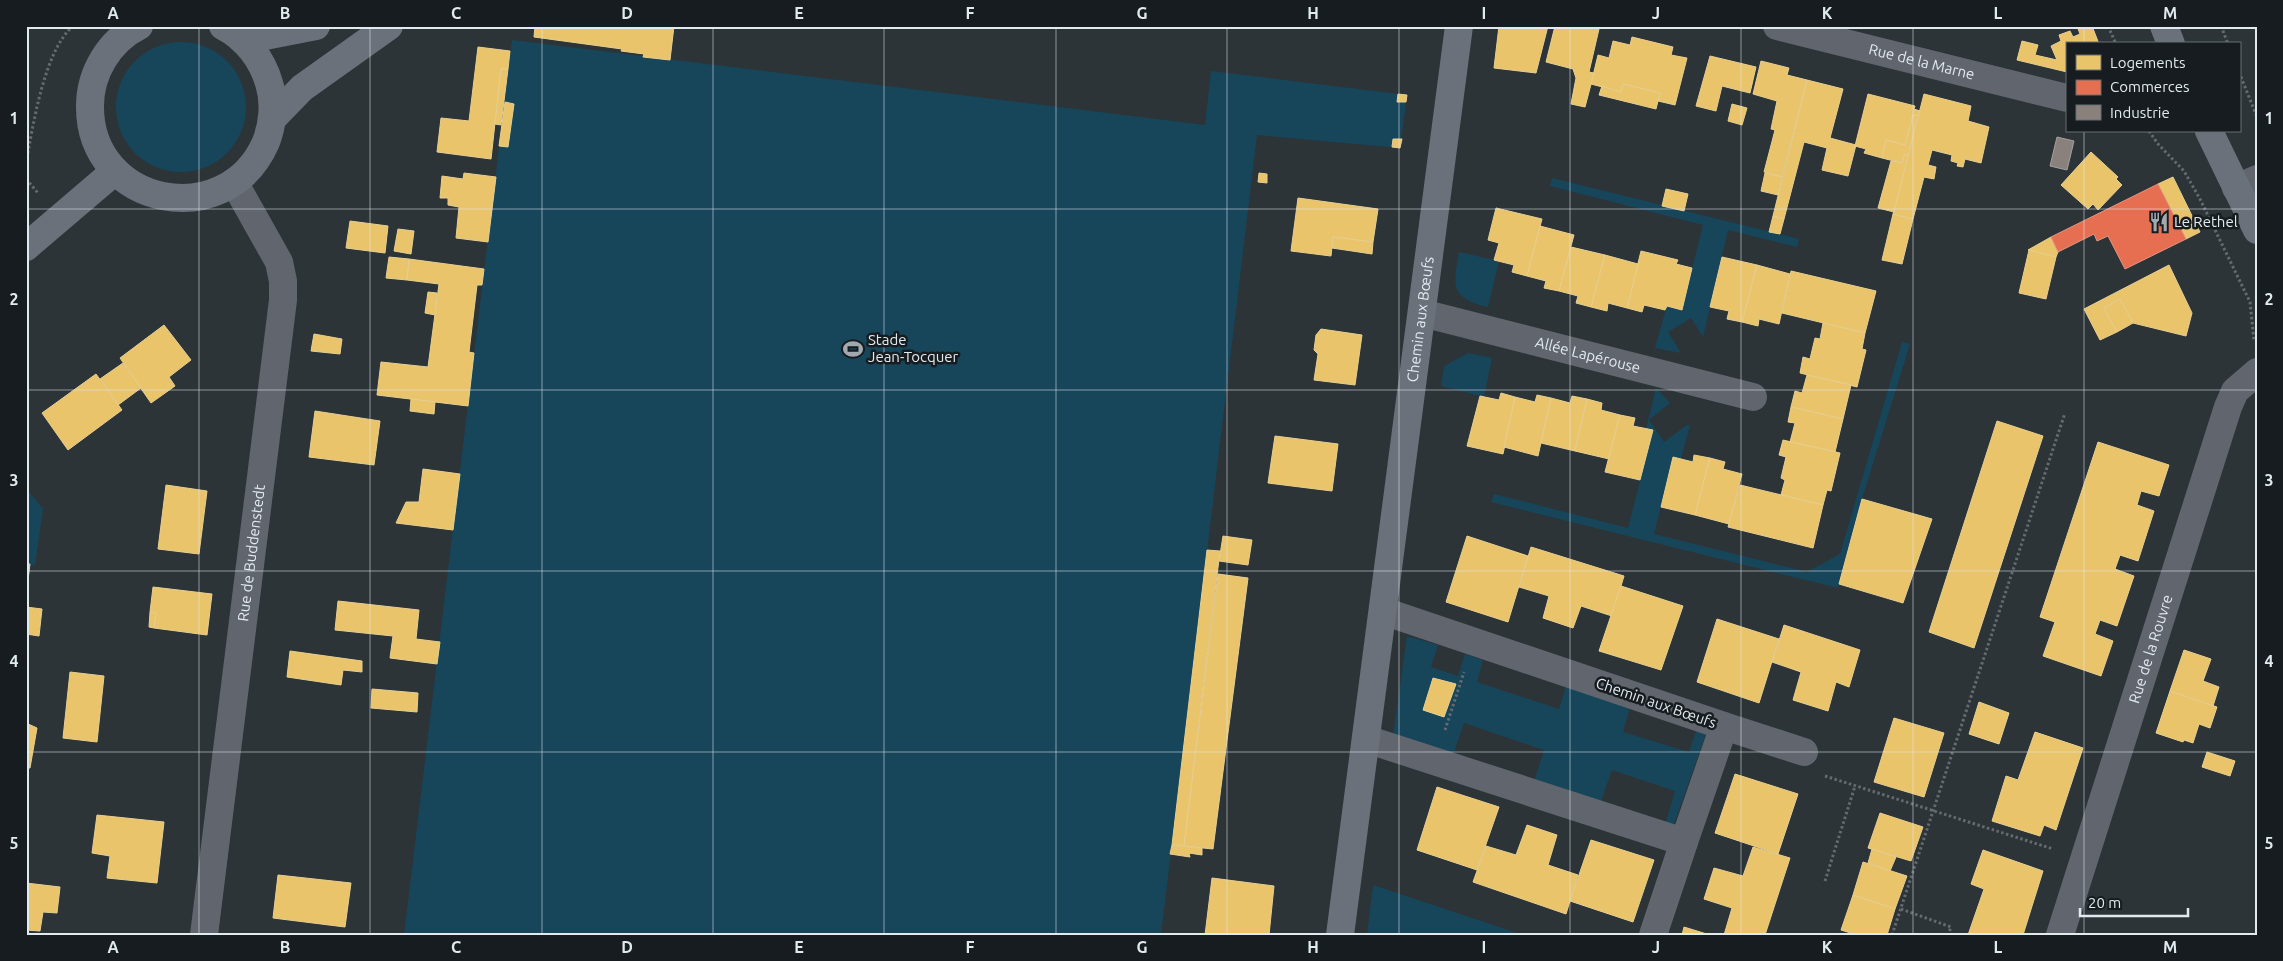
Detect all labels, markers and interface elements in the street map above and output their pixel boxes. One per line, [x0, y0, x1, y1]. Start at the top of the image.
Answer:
text: A [107, 4, 119, 22]
text: B [280, 4, 290, 22]
text: C [451, 4, 461, 22]
text: D [621, 4, 633, 22]
text: E [794, 4, 804, 22]
text: F [966, 4, 975, 22]
text: G [1136, 4, 1148, 22]
text: H [1307, 4, 1319, 22]
text: I [1482, 4, 1486, 22]
text: J [1652, 4, 1660, 22]
text: K [1822, 4, 1833, 22]
text: L [1994, 4, 2003, 22]
text: M [2163, 4, 2177, 22]
street label: Rue de la Marne [1867, 40, 1976, 83]
legend [2066, 42, 2240, 132]
text: Logements [2110, 54, 2186, 71]
text: Commerces [2110, 78, 2190, 95]
text: Industrie [2110, 104, 2170, 121]
text: 1 [9, 109, 19, 127]
text: 1 [2264, 109, 2274, 127]
restaurant icon: Le Rethel [2148, 211, 2170, 233]
place label: Le Rethel [2174, 213, 2238, 230]
street label: Chemin aux Bœufs [1403, 255, 1437, 383]
text: 2 [9, 290, 19, 308]
text: 2 [2264, 290, 2274, 308]
place label: Stade Jean-Tocquer [868, 331, 959, 365]
street label: Allée Lapérouse [1533, 333, 1642, 376]
sports icon: Stade Jean-Tocquer [842, 338, 864, 360]
text: 3 [9, 471, 19, 489]
text: 3 [2264, 471, 2274, 489]
street label: Rue de Buddenstedt [234, 483, 268, 622]
street label: Rue de la Rouvre [2125, 592, 2176, 705]
text: 4 [9, 652, 19, 670]
text: 4 [2264, 652, 2274, 670]
street label: Chemin aux Bœufs [1594, 674, 1719, 731]
text: 5 [9, 834, 19, 852]
text: 5 [2264, 834, 2274, 852]
scale bar [2080, 886, 2188, 918]
text: 20 m [2088, 894, 2121, 911]
text: A [107, 938, 119, 956]
text: B [280, 938, 290, 956]
text: C [451, 938, 461, 956]
text: D [621, 938, 633, 956]
text: E [794, 938, 804, 956]
text: F [966, 938, 975, 956]
text: G [1136, 938, 1148, 956]
text: H [1307, 938, 1319, 956]
text: I [1482, 938, 1486, 956]
text: J [1652, 938, 1660, 956]
text: K [1822, 938, 1833, 956]
text: L [1994, 938, 2003, 956]
text: M [2163, 938, 2177, 956]

